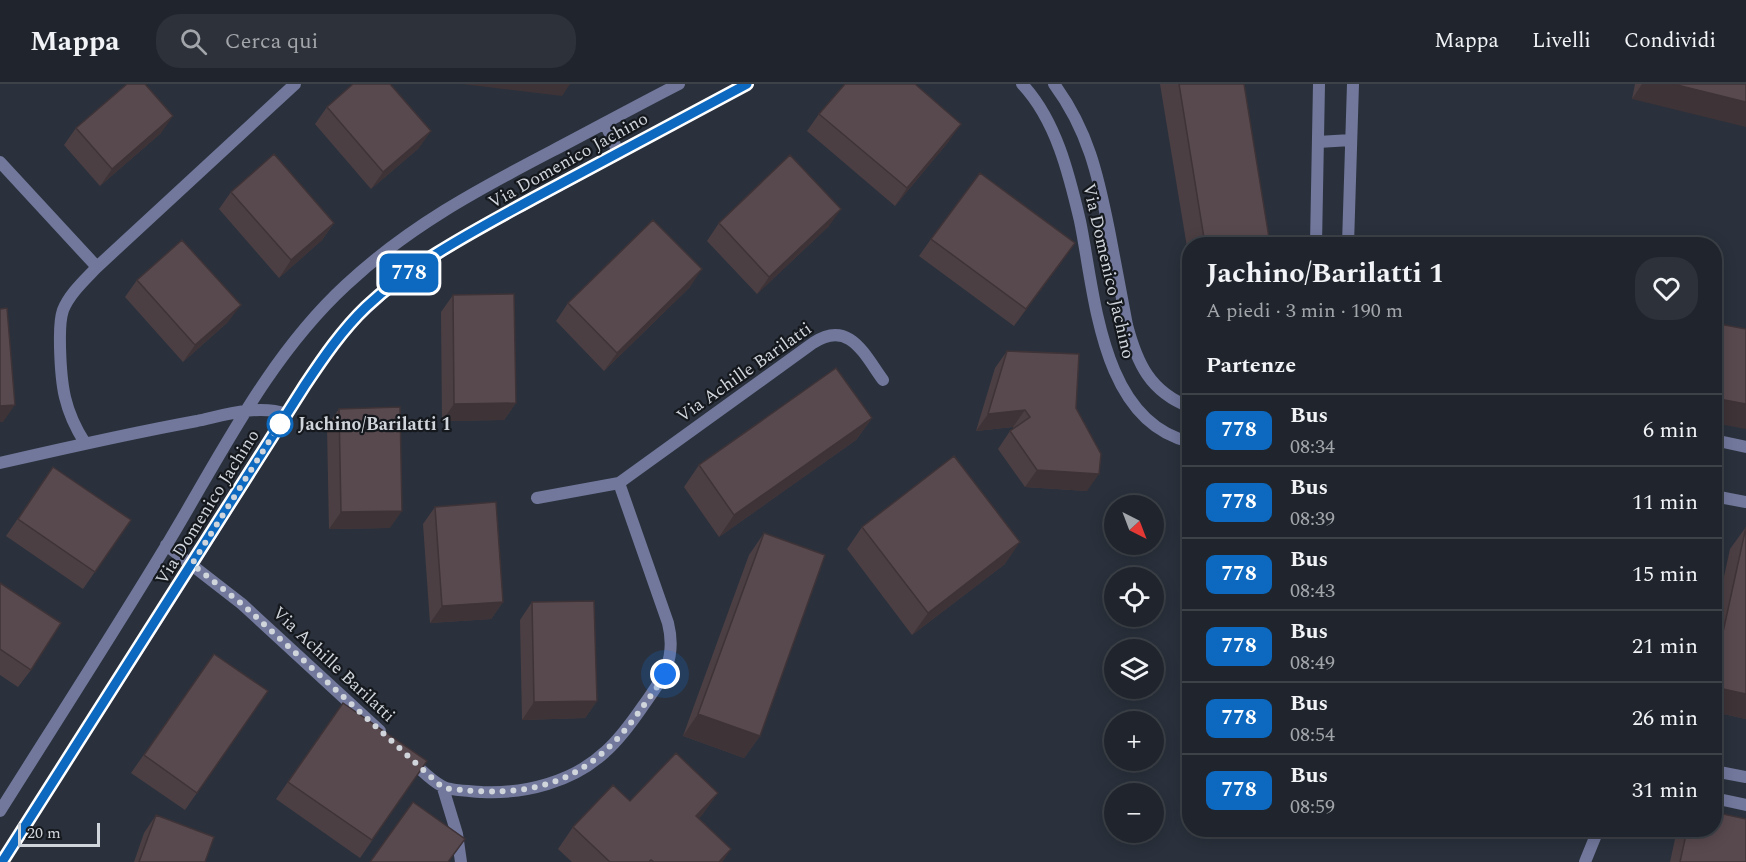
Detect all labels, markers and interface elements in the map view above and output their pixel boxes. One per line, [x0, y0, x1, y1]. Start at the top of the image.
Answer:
search box [156, 14, 576, 68]
text: Mappa [30, 20, 120, 63]
icon: search [177, 25, 210, 58]
text: Cerca qui [225, 25, 318, 58]
text: Mappa [1434, 25, 1499, 57]
text: Livelli [1532, 25, 1591, 57]
text: Condividi [1624, 25, 1716, 57]
street label: Via Domenico Jachino [483, 105, 653, 216]
street label: Via Domenico Jachino [1075, 181, 1142, 361]
text: Jachino/Barilatti 1 [1206, 252, 1445, 295]
line badge: 778 [374, 254, 444, 292]
text: 778 [391, 257, 427, 289]
button: heart [1635, 257, 1698, 320]
text: A piedi · 3 min · 190 m [1206, 296, 1403, 326]
street label: Via Achille Barilatti [671, 316, 817, 429]
text: Partenze [1206, 349, 1296, 382]
text: Bus [1290, 399, 1328, 432]
marker: Jachino/Barilatti 1 [267, 411, 293, 437]
place label: Jachino/Barilatti 1 [298, 411, 451, 438]
text: 778 [1221, 414, 1257, 446]
text: 6 min [1643, 414, 1698, 447]
street label: Via Domenico Jachino [149, 424, 266, 590]
text: 08:34 [1290, 432, 1335, 462]
text: Bus [1290, 471, 1328, 504]
text: 778 [1221, 486, 1257, 518]
text: 11 min [1632, 486, 1698, 519]
north arrow [1104, 495, 1164, 555]
map controls [1104, 495, 1164, 843]
text: 08:39 [1290, 504, 1335, 534]
text: Bus [1290, 543, 1328, 576]
text: 778 [1221, 558, 1257, 590]
text: 15 min [1632, 558, 1698, 591]
button: locate [1104, 567, 1164, 627]
text: 08:43 [1290, 576, 1335, 606]
street label: Via Achille Barilatti [266, 600, 401, 729]
text: Bus [1290, 615, 1328, 648]
text: 778 [1221, 630, 1257, 662]
text: 21 min [1632, 630, 1698, 663]
button: layers [1104, 639, 1164, 699]
text: 08:49 [1290, 648, 1335, 678]
your location [650, 659, 680, 689]
text: Bus [1290, 687, 1328, 720]
text: 778 [1221, 702, 1257, 734]
text: 26 min [1632, 702, 1698, 735]
button: + [1104, 711, 1164, 771]
text: 08:54 [1290, 720, 1335, 750]
text: Bus [1290, 759, 1328, 792]
text: 778 [1221, 774, 1257, 806]
text: 31 min [1632, 774, 1698, 807]
button: − [1104, 783, 1164, 843]
text: 08:59 [1290, 792, 1335, 822]
scale bar [18, 820, 100, 848]
text: 20 m [27, 821, 61, 845]

